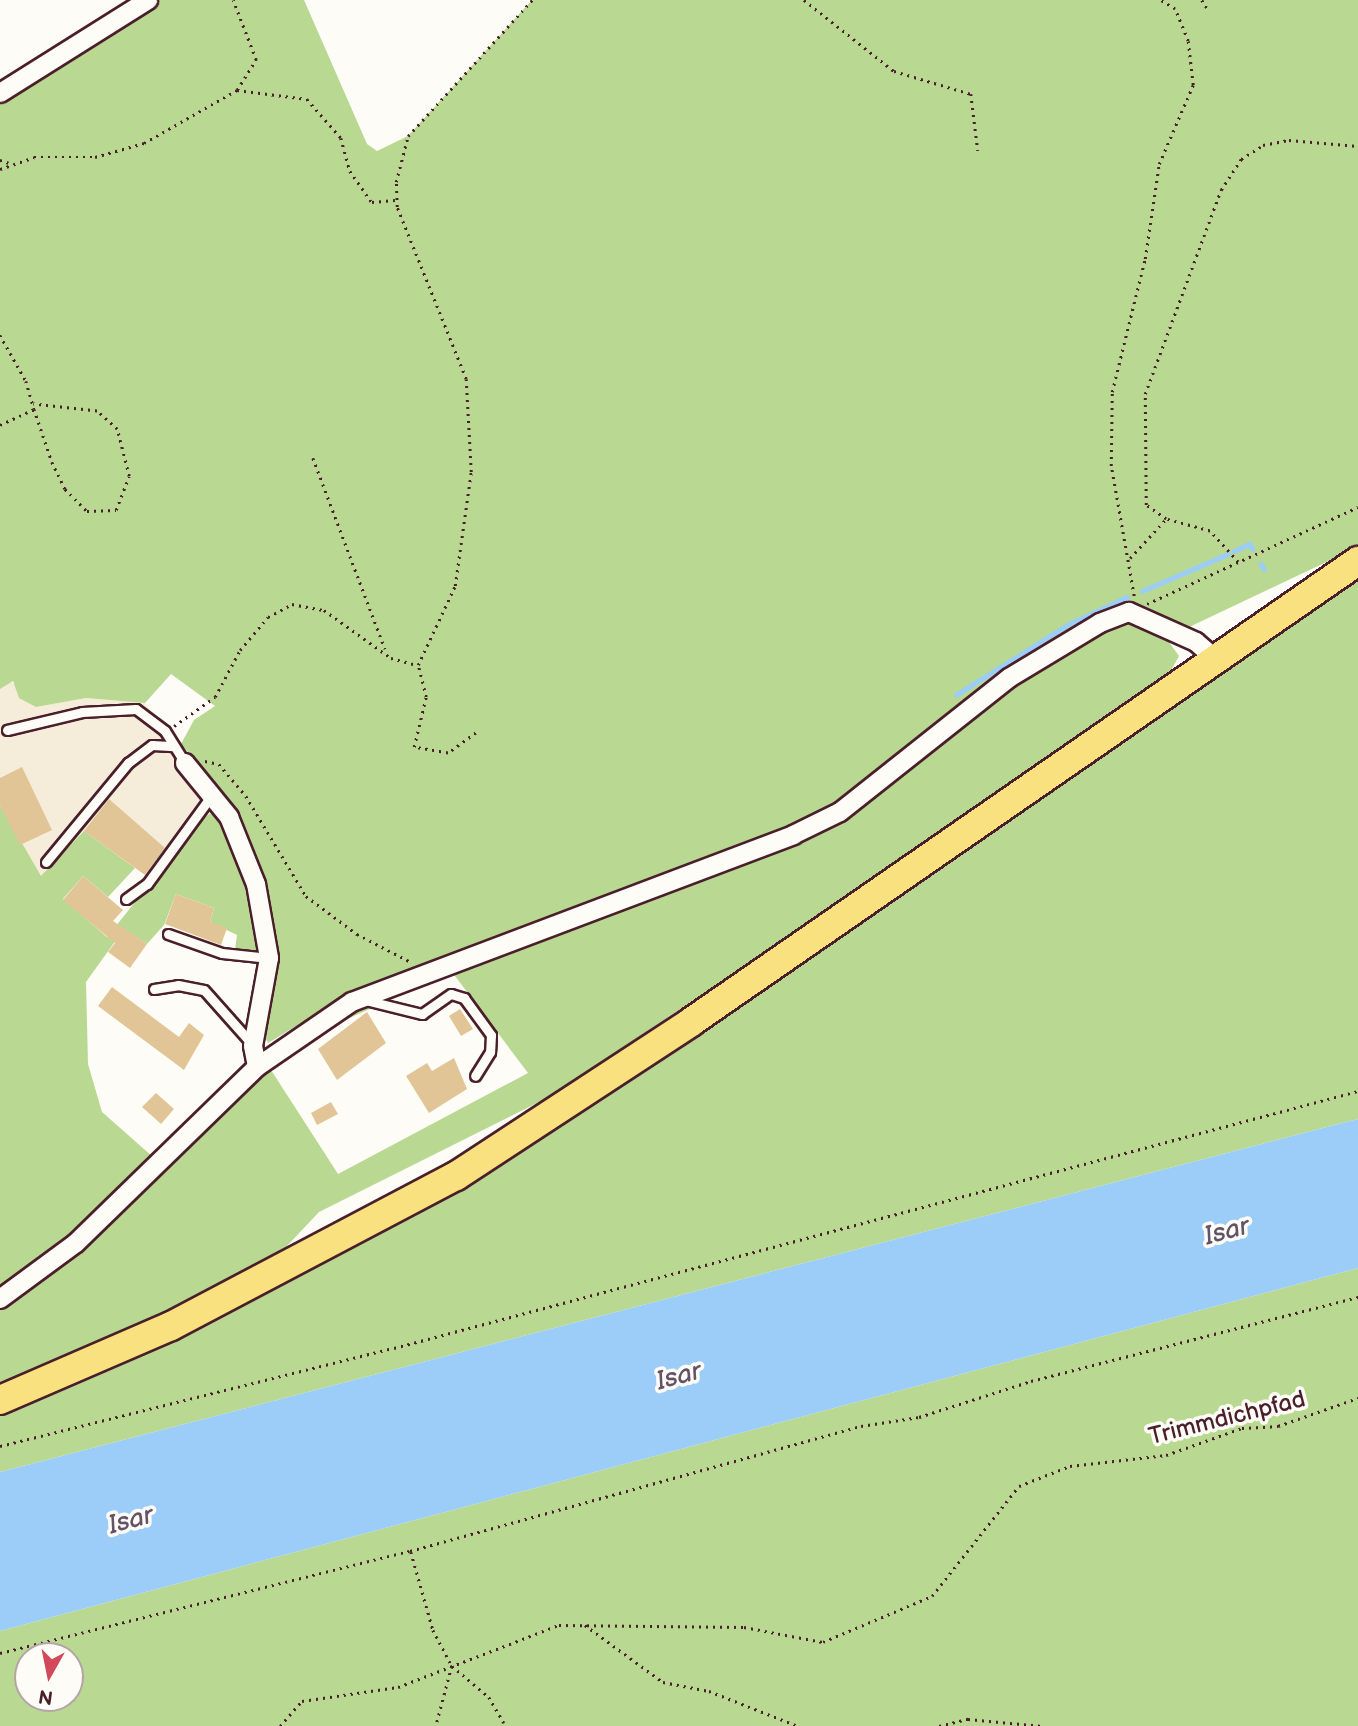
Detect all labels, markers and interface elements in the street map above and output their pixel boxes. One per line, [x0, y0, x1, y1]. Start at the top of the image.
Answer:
water label: Isar [1201, 1211, 1253, 1253]
water label: Isar [653, 1356, 705, 1398]
street label: Trimmdichpfad [1146, 1385, 1308, 1451]
water label: Isar [105, 1500, 157, 1542]
north arrow [14, 1642, 84, 1712]
text: N [37, 1684, 55, 1709]

